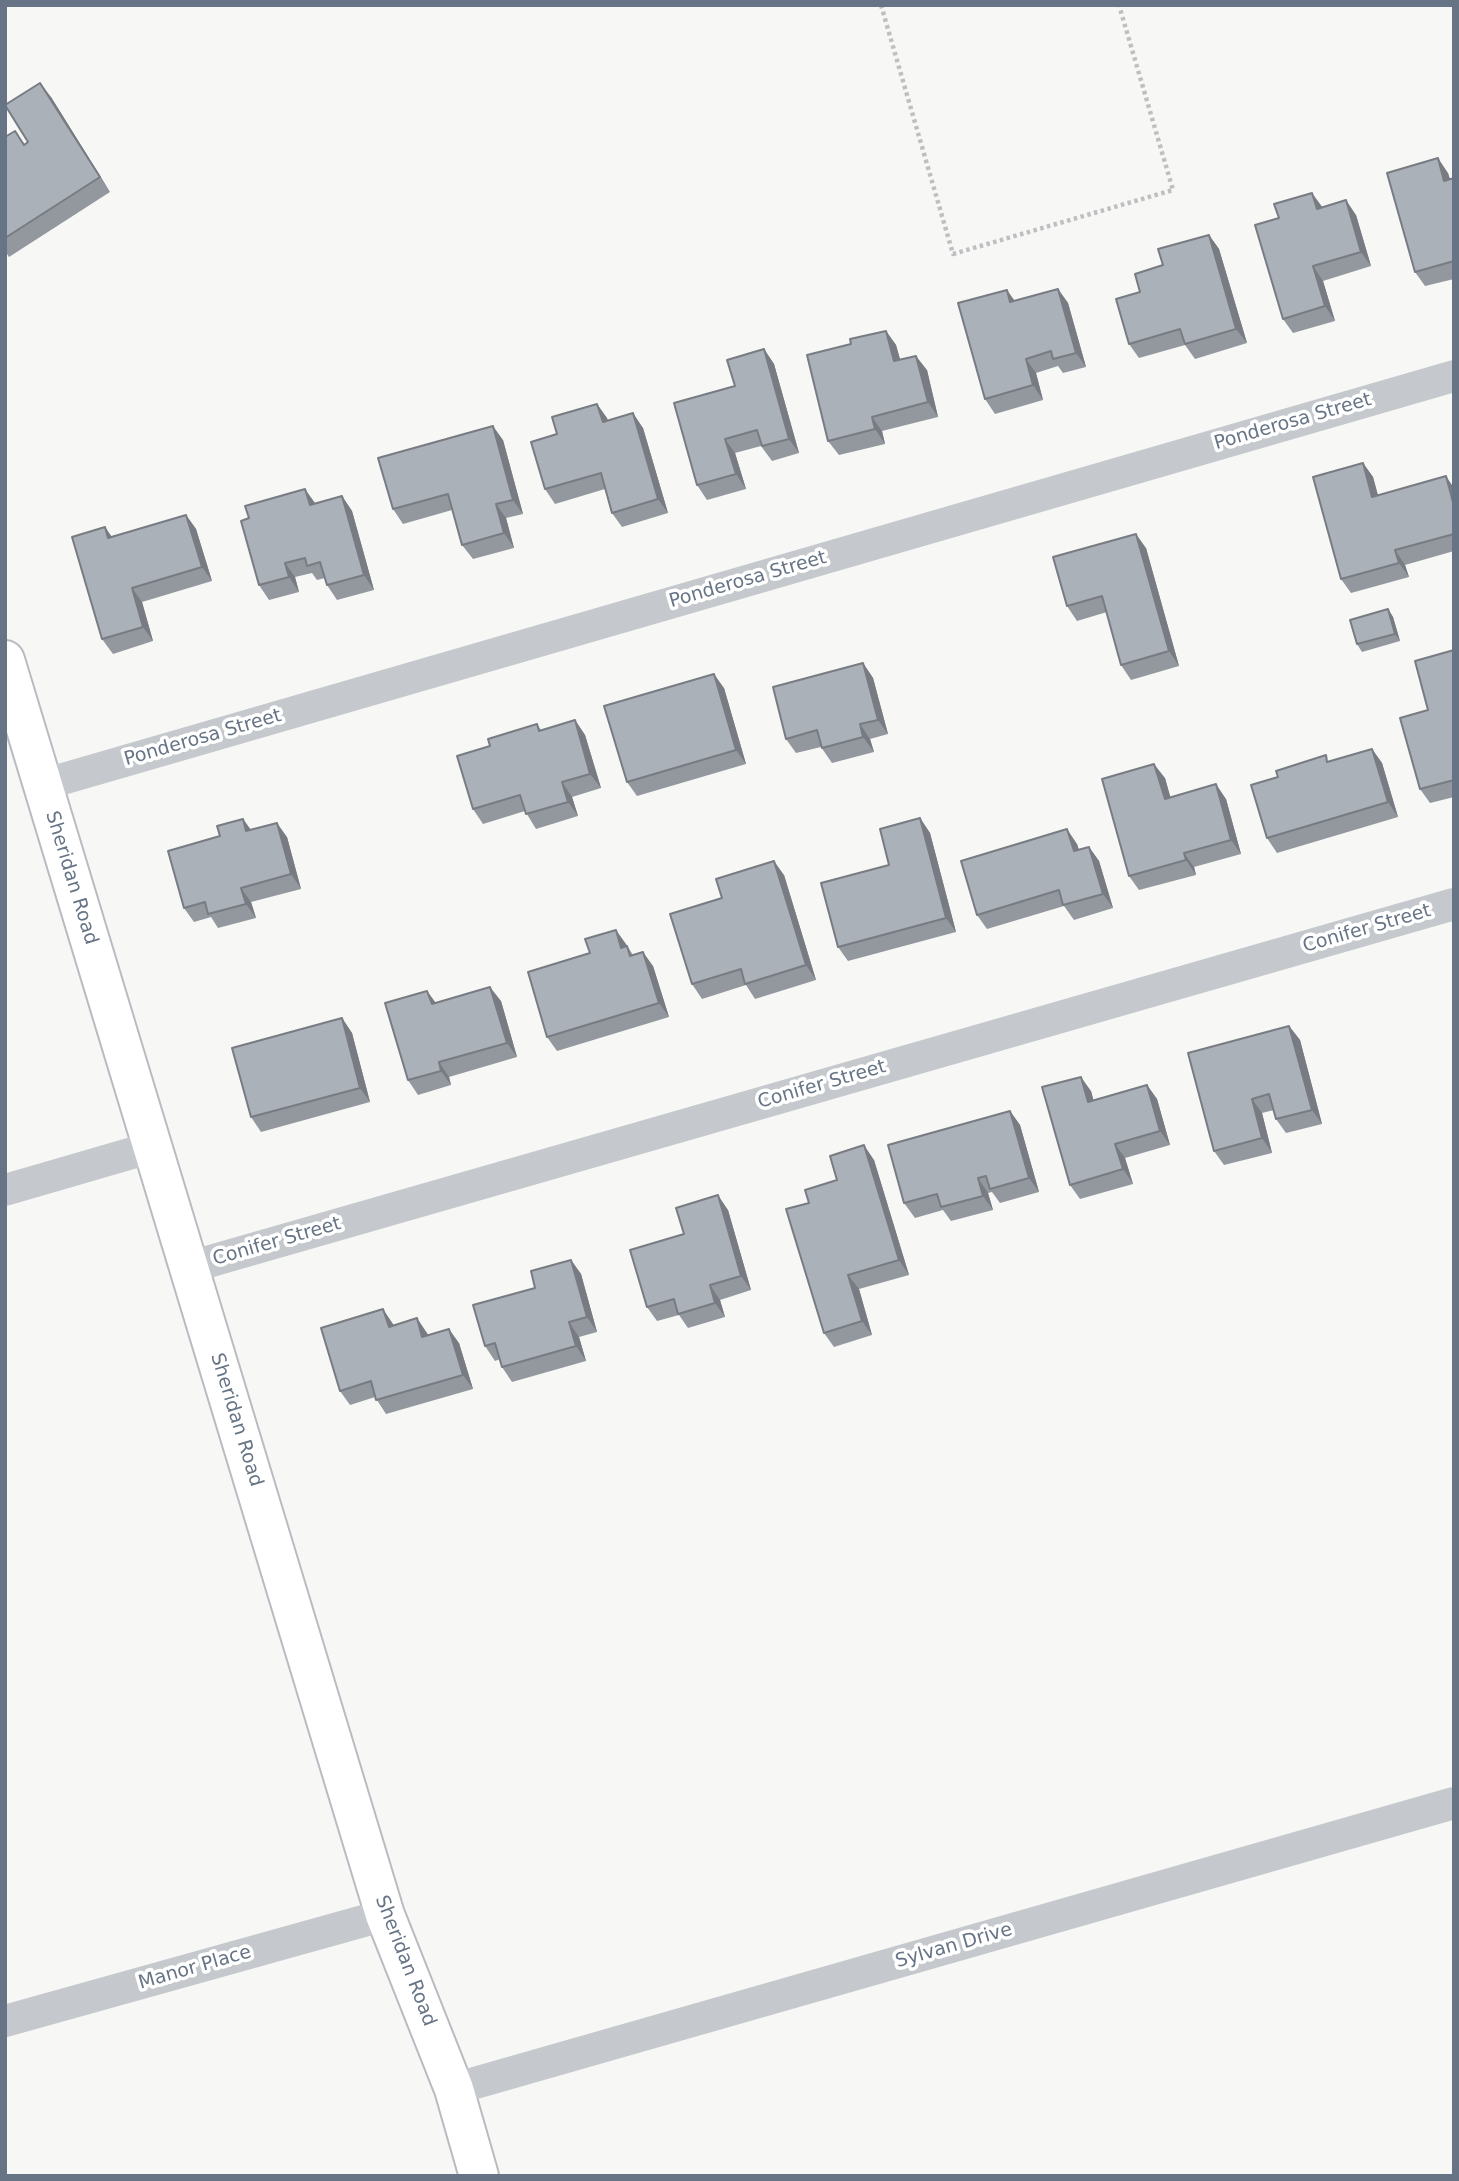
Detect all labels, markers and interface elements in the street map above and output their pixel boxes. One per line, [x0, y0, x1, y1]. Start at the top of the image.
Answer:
street label: Ponderosa Street [1212, 389, 1374, 455]
street label: Ponderosa Street [667, 547, 829, 613]
street label: Ponderosa Street [122, 705, 284, 771]
street label: Sheridan Road [40, 809, 102, 947]
street label: Conifer Street [1300, 900, 1434, 958]
street label: Conifer Street [755, 1056, 889, 1114]
street label: Conifer Street [210, 1213, 344, 1271]
street label: Sheridan Road [205, 1351, 267, 1489]
street label: Sheridan Road [370, 1892, 440, 2030]
street label: Sylvan Drive [893, 1918, 1015, 1974]
street label: Manor Place [136, 1941, 254, 1995]

